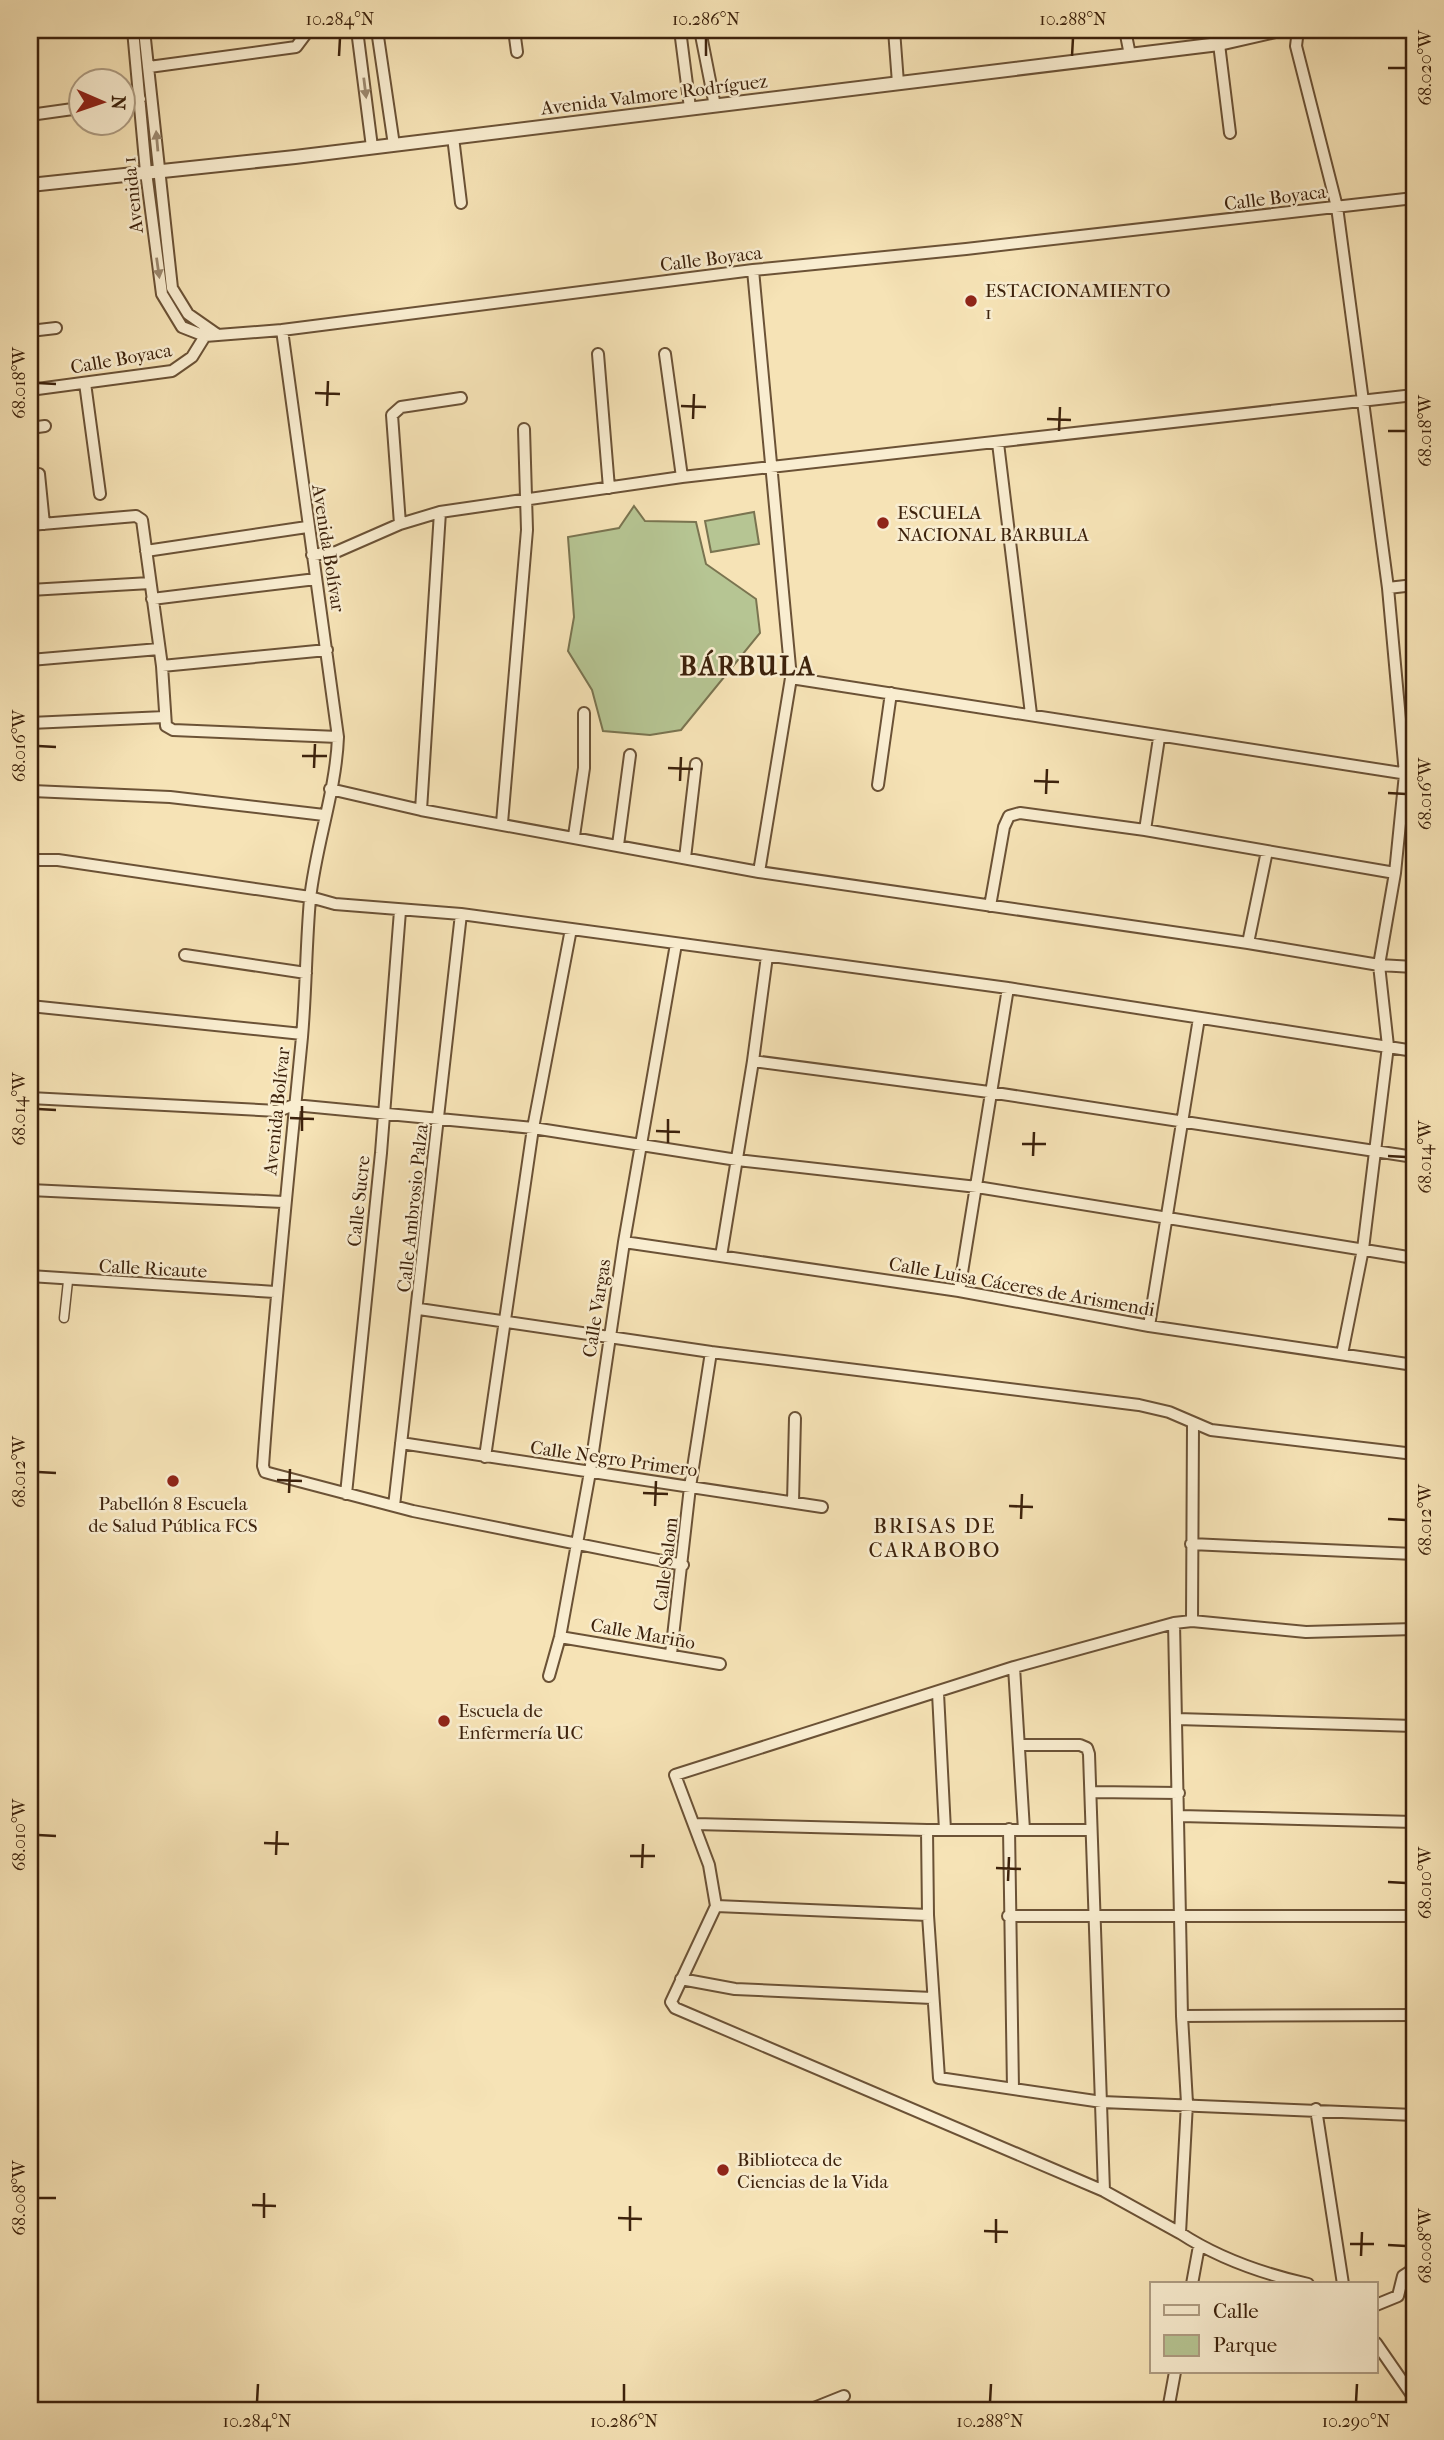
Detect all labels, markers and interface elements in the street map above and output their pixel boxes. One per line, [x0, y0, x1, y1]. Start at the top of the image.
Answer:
text: 10.284°N [306, 9, 375, 30]
text: 10.286°N [672, 9, 740, 30]
text: 10.288°N [1039, 9, 1107, 30]
text: 68.020°W [1415, 29, 1436, 106]
north arrow [66, 66, 136, 136]
street label: Avenida Valmore Rodríguez [539, 70, 769, 120]
one-way arrow [359, 78, 370, 100]
text: N [107, 95, 129, 111]
one-way arrow [151, 130, 162, 152]
street label: Avenida 1 [118, 155, 148, 235]
street label: Calle Boyaca [1223, 181, 1328, 215]
street label: Calle Boyaca [659, 242, 764, 276]
one-way arrow [153, 257, 164, 279]
place label: ESTACIONAMIENTO 1 [985, 280, 1170, 324]
marker: ESTACIONAMIENTO 1 [963, 293, 979, 309]
street label: Calle Boyaca [69, 339, 174, 379]
text: 68.018°W [9, 346, 30, 419]
text: 68.018°W [1415, 394, 1436, 467]
street label: Avenida Bolívar [307, 482, 349, 614]
place label: ESCUELA NACIONAL BARBULA [897, 502, 1090, 546]
marker: ESCUELA NACIONAL BARBULA [875, 515, 891, 531]
district label: BÁRBULA [680, 649, 816, 682]
text: 68.016°W [9, 708, 30, 782]
text: 68.016°W [1415, 756, 1436, 830]
street label: Avenida Bolívar [259, 1045, 295, 1177]
text: 68.014°W [9, 1071, 30, 1146]
text: 68.014°W [1415, 1119, 1436, 1194]
street label: Calle Ambrosio Palza [393, 1122, 433, 1294]
street label: Calle Sucre [343, 1154, 375, 1248]
street label: Calle Luisa Cáceres de Arismendi [887, 1253, 1157, 1321]
street label: Calle Ricaute [98, 1255, 208, 1283]
street label: Calle Vargas [578, 1257, 616, 1359]
text: 68.012°W [9, 1435, 30, 1508]
street label: Calle Negro Primero [529, 1436, 699, 1482]
marker: Pabellón 8 Escuela de Salud Pública FCS [165, 1473, 181, 1489]
text: 68.012°W [1415, 1483, 1436, 1556]
place label: Pabellón 8 Escuela de Salud Pública FCS [88, 1493, 258, 1537]
district label: BRISAS DE CARABOBO [869, 1514, 1001, 1562]
street label: Calle Salom [649, 1516, 683, 1612]
street label: Calle Mariño [589, 1614, 697, 1654]
place label: Escuela de Enfermería UC [458, 1700, 583, 1744]
marker: Escuela de Enfermería UC [436, 1713, 452, 1729]
text: 68.010°W [9, 1797, 30, 1871]
text: 68.010°W [1415, 1845, 1436, 1919]
place label: Biblioteca de Ciencias de la Vida [737, 2149, 888, 2193]
text: 68.008°W [9, 2159, 30, 2236]
marker: Biblioteca de Ciencias de la Vida [715, 2162, 731, 2178]
text: 68.008°W [1415, 2207, 1436, 2284]
legend [1150, 2282, 1378, 2374]
text: Calle [1213, 2299, 1259, 2323]
text: Parque [1213, 2333, 1277, 2357]
text: 10.284°N [223, 2411, 292, 2432]
text: 10.286°N [590, 2411, 658, 2432]
text: 10.288°N [956, 2411, 1024, 2432]
text: 10.290°N [1322, 2411, 1391, 2432]

